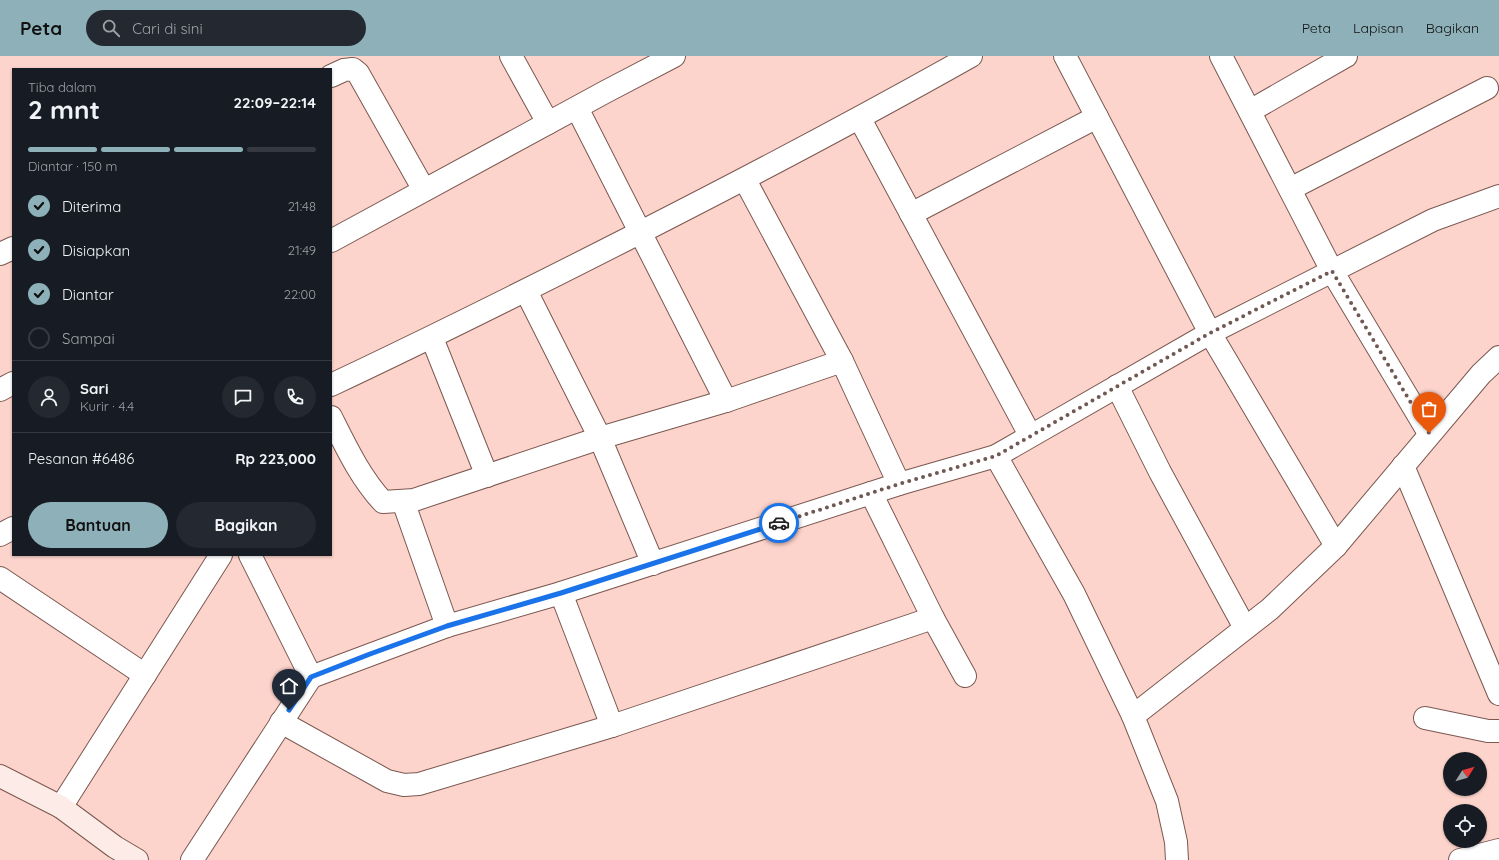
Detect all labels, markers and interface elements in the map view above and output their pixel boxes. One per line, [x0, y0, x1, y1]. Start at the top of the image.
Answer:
search box [86, 10, 366, 46]
text: Peta [20, 16, 62, 40]
icon: search [100, 17, 122, 39]
text: Cari di sini [132, 19, 203, 38]
text: Peta [1302, 19, 1331, 37]
text: Lapisan [1353, 19, 1404, 37]
text: Bagikan [1426, 19, 1479, 37]
text: Tiba dalam [28, 79, 96, 95]
text: 2 mnt [28, 93, 100, 126]
text: 22:09–22:14 [234, 93, 316, 112]
text: Diantar · 150 m [28, 158, 117, 174]
icon: check [28, 195, 50, 217]
text: Diterima [62, 197, 121, 216]
text: 21:48 [288, 198, 316, 214]
icon: check [28, 239, 50, 261]
text: Disiapkan [62, 241, 130, 260]
text: 21:49 [288, 242, 316, 258]
icon: check [28, 283, 50, 305]
text: Diantar [62, 285, 114, 304]
text: 22:00 [284, 286, 316, 302]
text: Sampai [62, 329, 115, 348]
button: person [28, 376, 70, 418]
button: chat [222, 376, 264, 418]
button: phone [274, 376, 316, 418]
text: Sari [80, 379, 108, 398]
pin [1412, 392, 1446, 433]
text: Kurir · 4.4 [80, 398, 134, 414]
icon: bag [1418, 398, 1440, 420]
text: Pesanan #6486 [28, 449, 134, 468]
text: Rp 223,000 [235, 449, 316, 468]
button: Bantuan [28, 502, 168, 548]
button: Bagikan [176, 502, 316, 548]
courier [759, 503, 799, 543]
icon: car [768, 512, 790, 534]
pin [272, 669, 306, 710]
icon: home [278, 675, 300, 697]
north arrow [1443, 752, 1487, 796]
map controls [1443, 752, 1487, 848]
button: locate [1443, 804, 1487, 848]

